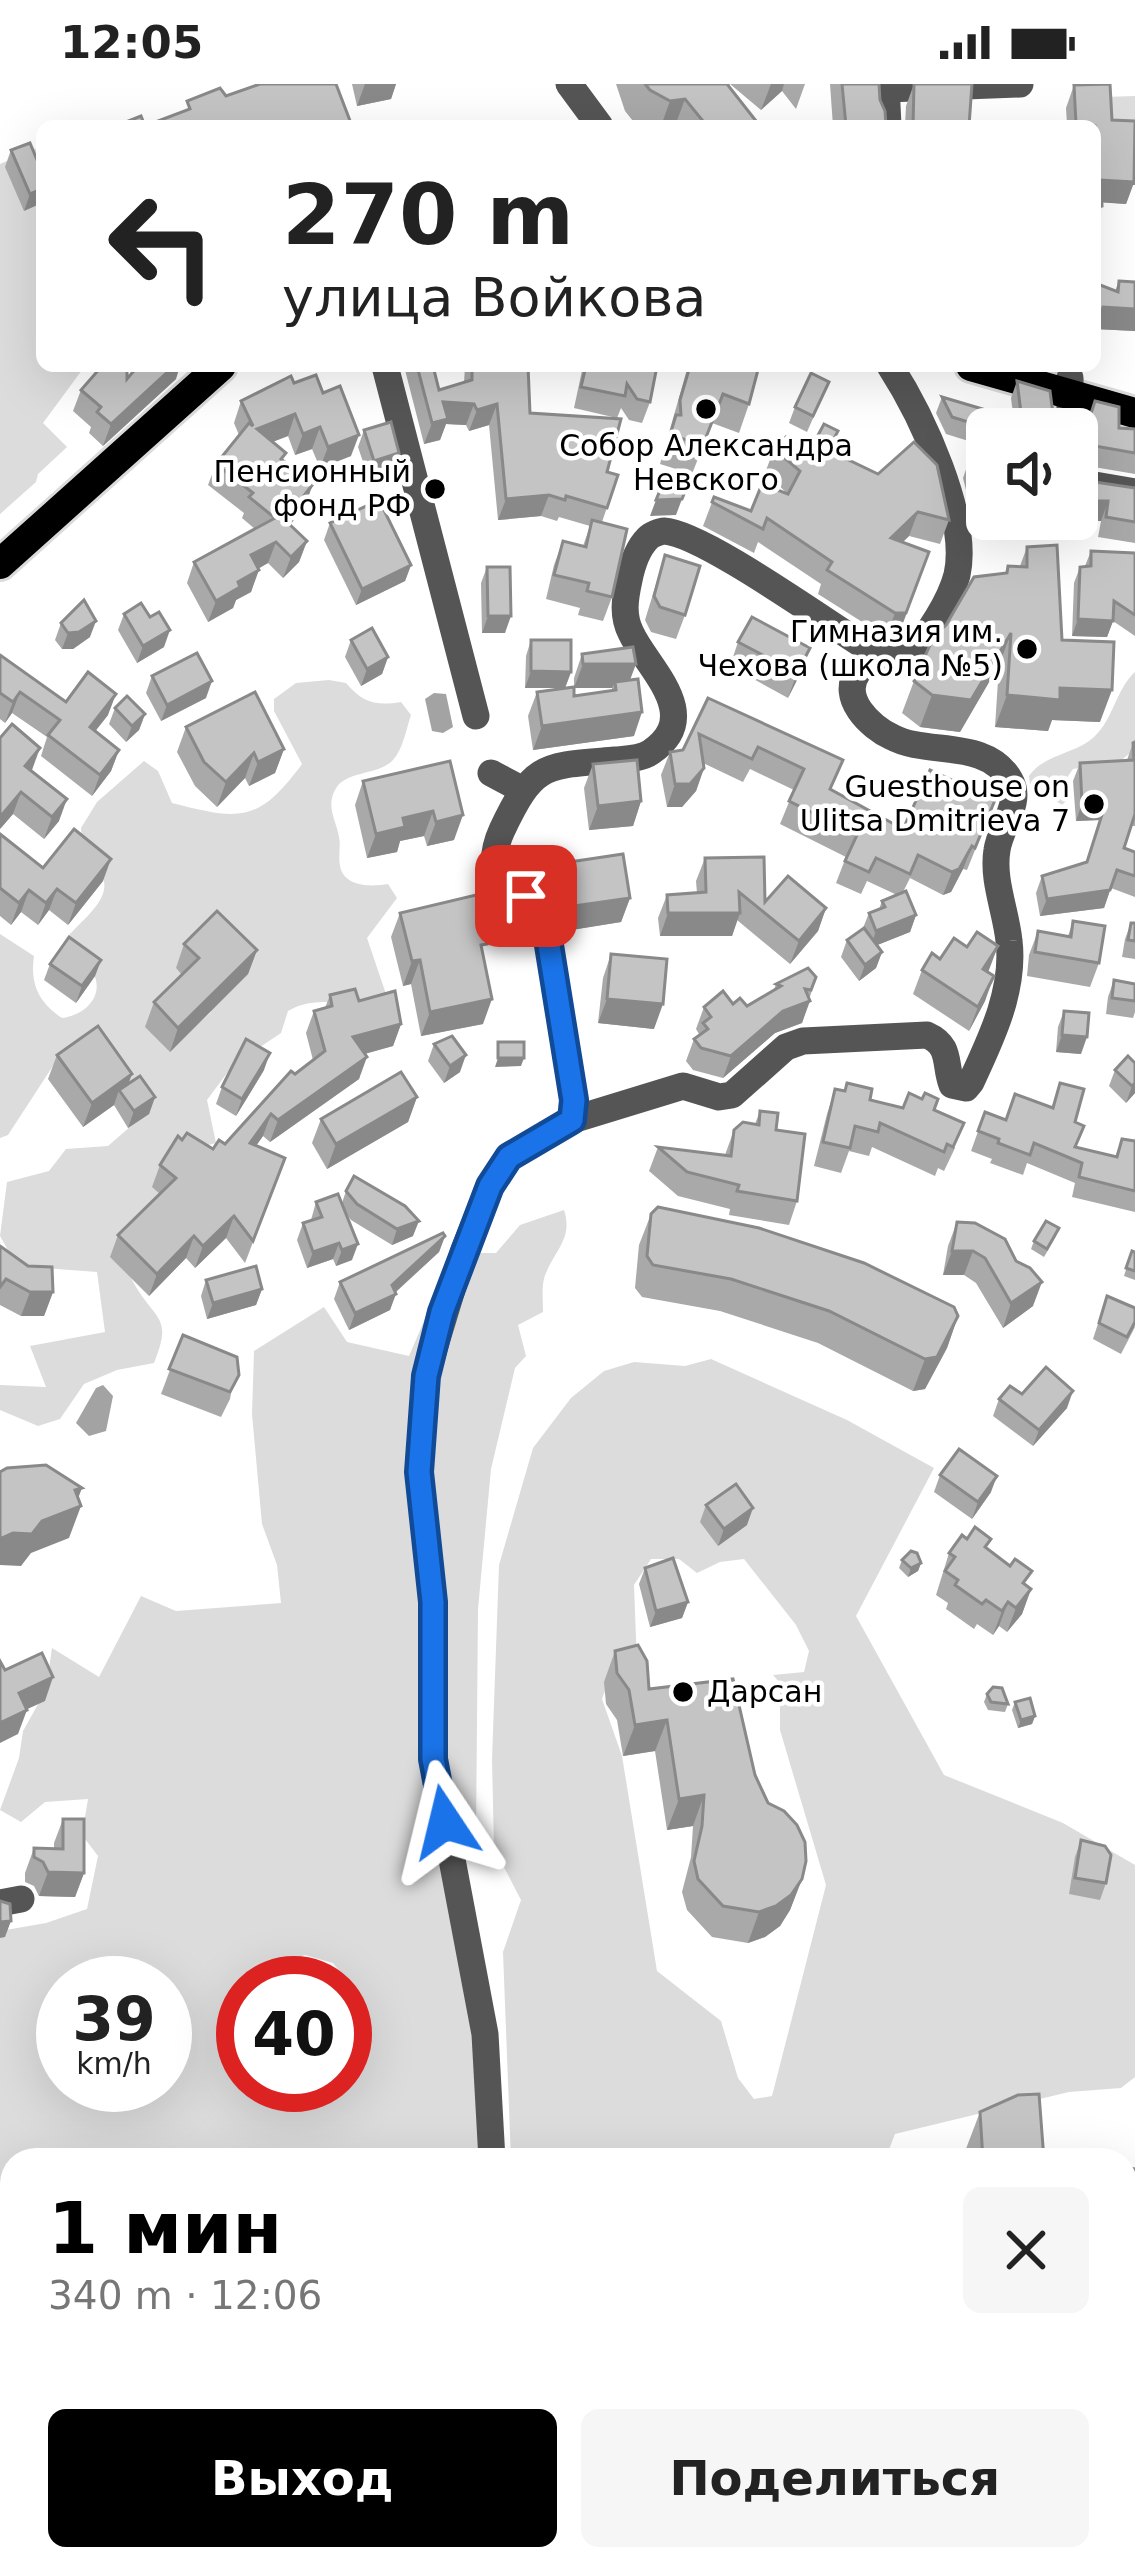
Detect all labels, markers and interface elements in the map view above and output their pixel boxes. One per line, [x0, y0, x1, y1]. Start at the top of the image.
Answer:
text: 12:05 [60, 16, 203, 69]
text: 270 m [282, 166, 574, 264]
icon: left [84, 168, 240, 324]
text: улица Войкова [282, 266, 706, 329]
marker: Собор Александра Невского [693, 396, 719, 422]
map controls [966, 408, 1098, 540]
button: sound [966, 408, 1098, 540]
place label: Собор Александра Невского [559, 428, 853, 497]
place label: Пенсионный фонд РФ [214, 454, 411, 523]
marker: Пенсионный фонд РФ [422, 476, 448, 502]
place label: Гимназия им. Чехова (школа №5) [698, 614, 1003, 683]
marker: Гимназия им. Чехова (школа №5) [1014, 636, 1040, 662]
place label: Guesthouse on Ulitsa Dmitrieva 7 [800, 769, 1070, 838]
marker: Guesthouse on Ulitsa Dmitrieva 7 [1081, 791, 1107, 817]
pin [475, 845, 577, 947]
icon: arrive [493, 863, 559, 929]
place label: Дарсан [707, 1674, 822, 1709]
marker: Дарсан [670, 1679, 696, 1705]
position arrow [382, 1759, 508, 1885]
speed limit sign: 40 [216, 1956, 372, 2112]
text: 39 [72, 1984, 156, 2054]
text: km/h [76, 2046, 152, 2081]
text: 1 мин [48, 2186, 282, 2270]
button: close [963, 2187, 1089, 2313]
text: 340 m · 12:06 [48, 2273, 322, 2318]
button: Выход [48, 2409, 557, 2547]
button: Поделиться [581, 2409, 1089, 2547]

